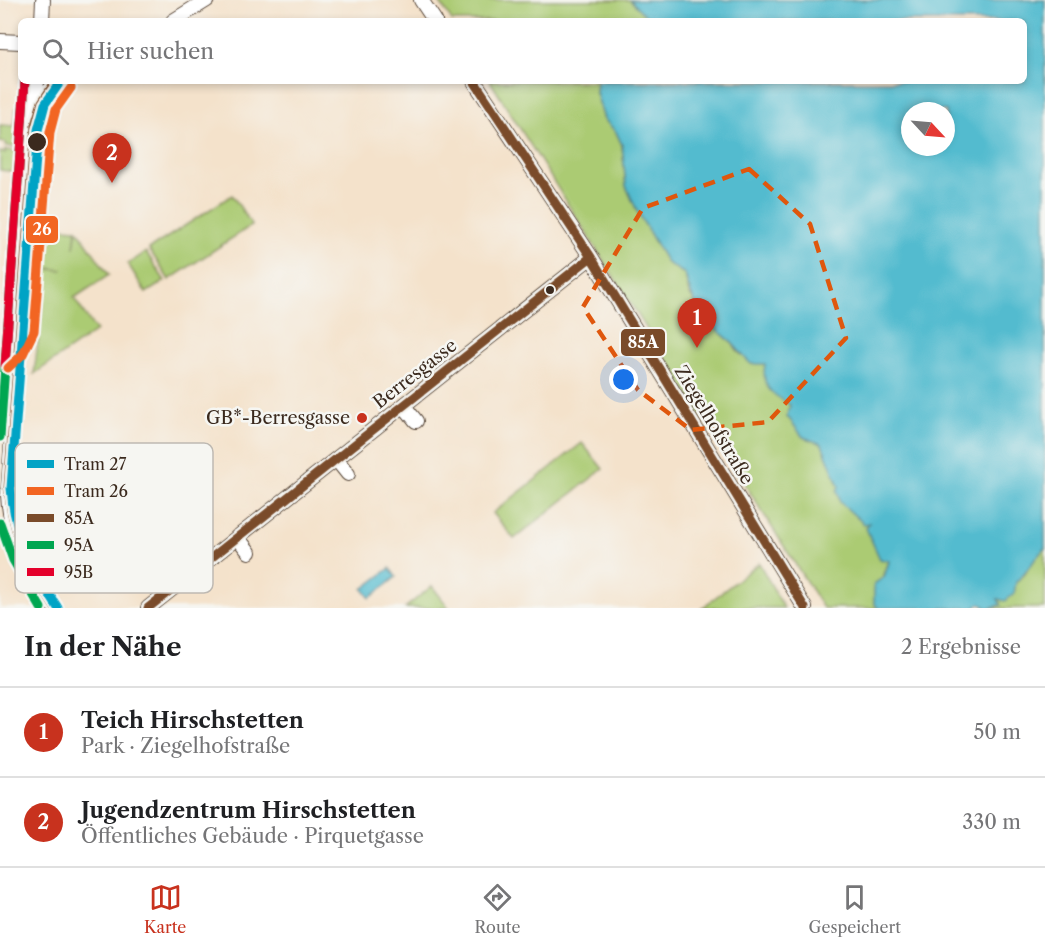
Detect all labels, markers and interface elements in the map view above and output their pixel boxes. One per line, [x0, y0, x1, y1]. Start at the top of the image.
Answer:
search box [18, 18, 1027, 84]
icon: search [39, 35, 72, 68]
text: Hier suchen [87, 38, 214, 65]
north arrow [901, 102, 955, 156]
unlabelled marker [26, 131, 48, 153]
pin: 2 [92, 134, 132, 183]
line badge: 26 [25, 215, 59, 244]
text: 26 [32, 219, 52, 239]
unlabelled marker [544, 284, 556, 296]
pin: 1 [678, 298, 716, 348]
line badge: 85A [620, 328, 666, 357]
text: 85A [627, 332, 659, 352]
street label: Berresgasse [369, 334, 461, 414]
street label: Ziegelhofstraße [670, 362, 758, 488]
your location [609, 365, 638, 394]
place label: GB*-Berresgasse [206, 407, 350, 429]
marker: GB*-Berresgasse [355, 411, 369, 425]
legend [15, 443, 213, 593]
text: Tram 27 [64, 454, 126, 474]
text: Tram 26 [64, 481, 128, 501]
text: 85A [64, 508, 95, 528]
text: 95A [64, 535, 95, 555]
text: 95B [64, 562, 93, 582]
text: In der Nähe [24, 631, 181, 663]
text: 2 Ergebnisse [901, 635, 1021, 659]
text: Teich Hirschstetten [81, 707, 304, 734]
text: 1 [39, 720, 48, 744]
text: 50 m [974, 720, 1021, 744]
text: Park · Ziegelhofstraße [81, 734, 290, 758]
text: Jugendzentrum Hirschstetten [81, 797, 416, 824]
text: 2 [38, 810, 49, 834]
text: 330 m [962, 810, 1021, 834]
text: Öffentliches Gebäude · Pirquetgasse [81, 824, 424, 848]
tab: Karte [144, 881, 186, 937]
tab: Route [475, 881, 520, 937]
tab: Gespeichert [809, 881, 901, 937]

